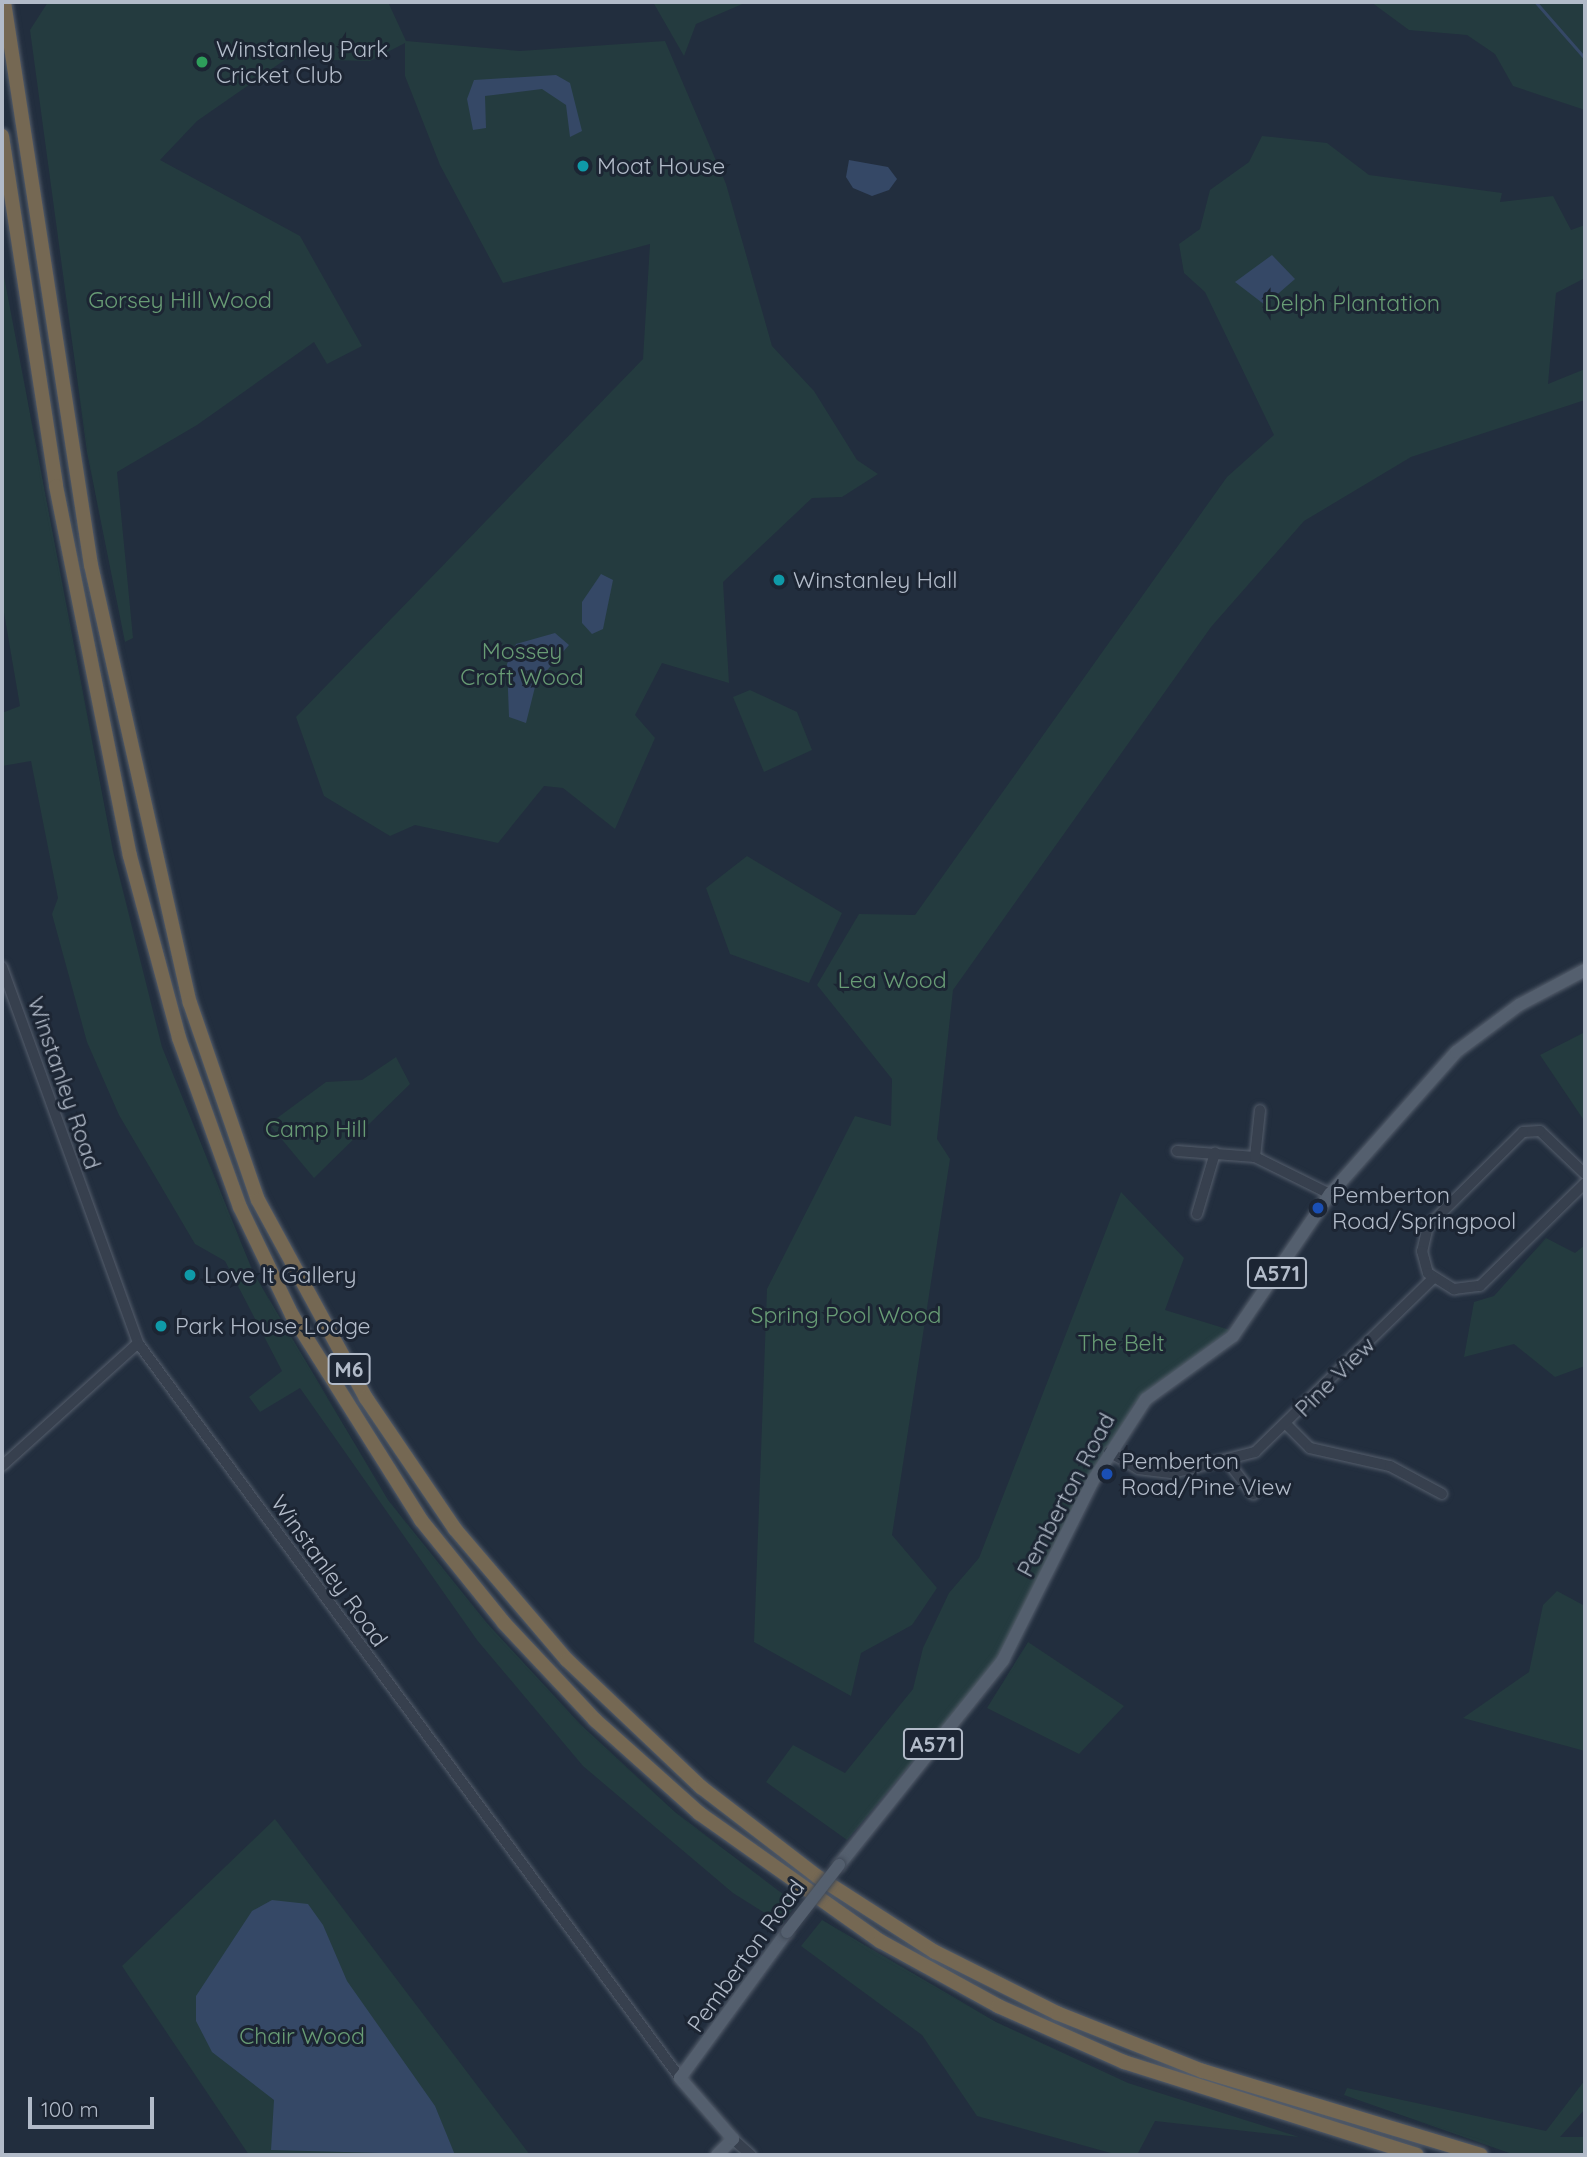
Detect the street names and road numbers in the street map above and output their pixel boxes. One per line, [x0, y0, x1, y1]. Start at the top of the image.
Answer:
street label: Winstanley Road [22, 993, 106, 1173]
road number: A571 [1246, 1256, 1308, 1290]
street label: Pine View [1289, 1331, 1381, 1423]
road number: M6 [326, 1352, 372, 1386]
street label: Pemberton Road [1011, 1408, 1121, 1582]
street label: Winstanley Road [265, 1490, 393, 1652]
road number: A571 [902, 1726, 964, 1762]
street label: Pemberton Road [682, 1874, 810, 2038]

